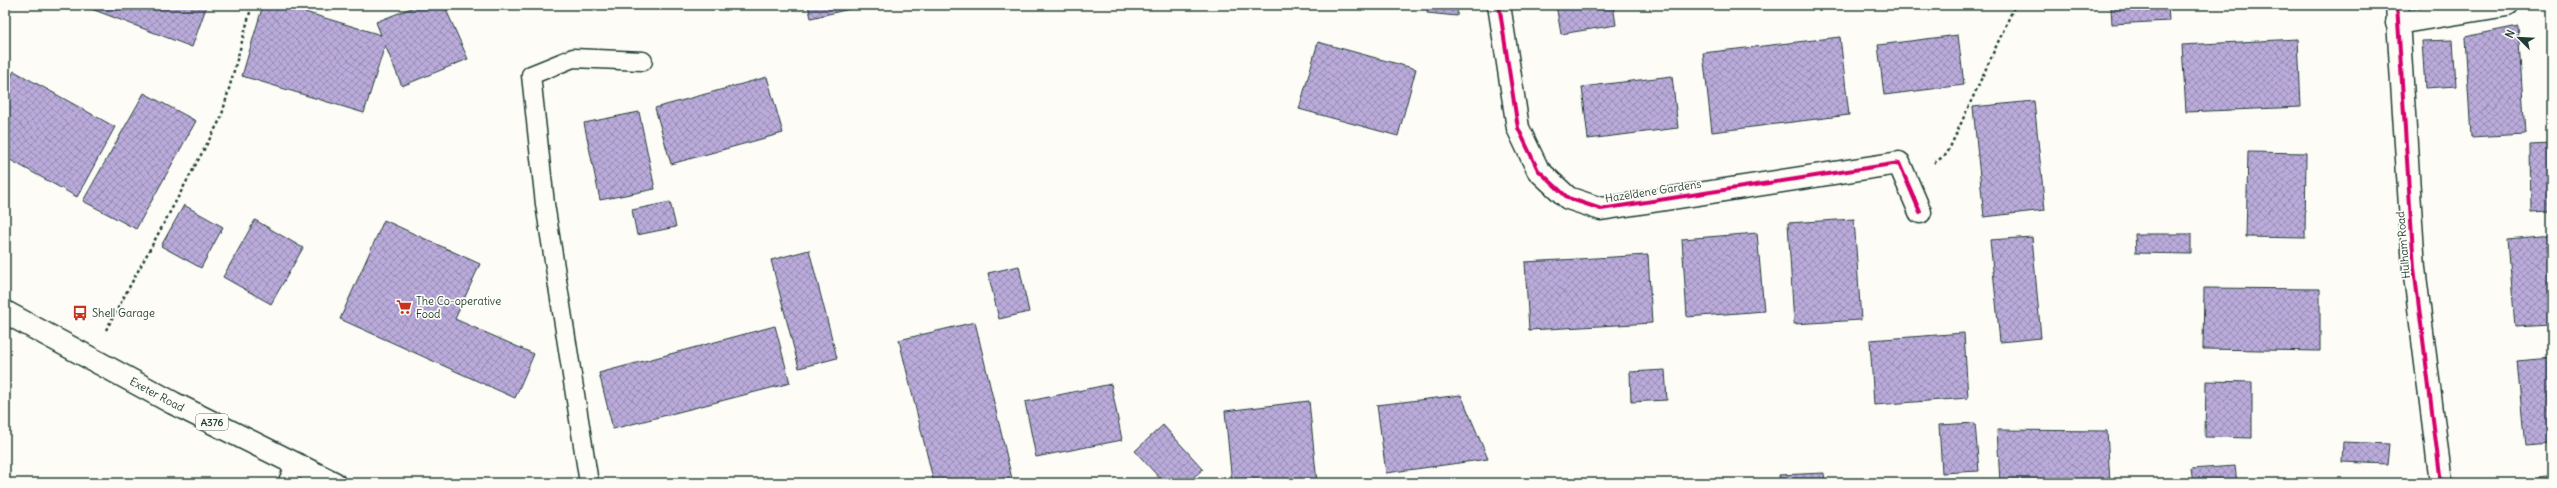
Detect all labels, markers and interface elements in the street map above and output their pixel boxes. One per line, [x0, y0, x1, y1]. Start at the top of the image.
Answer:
north arrow [2499, 18, 2539, 58]
text: N [2502, 28, 2518, 40]
street label: Hazeldene Gardens [1604, 176, 1702, 206]
street label: Hulham Road [2393, 210, 2413, 279]
place label: The Co-operative Food [416, 294, 501, 321]
supermarket icon: The Co-operative Food [395, 298, 413, 316]
bus stop icon: Shell Garage [71, 304, 89, 322]
place label: Shell Garage [92, 306, 155, 320]
street label: Exeter Road [127, 374, 187, 415]
road number: A376 [196, 414, 228, 430]

